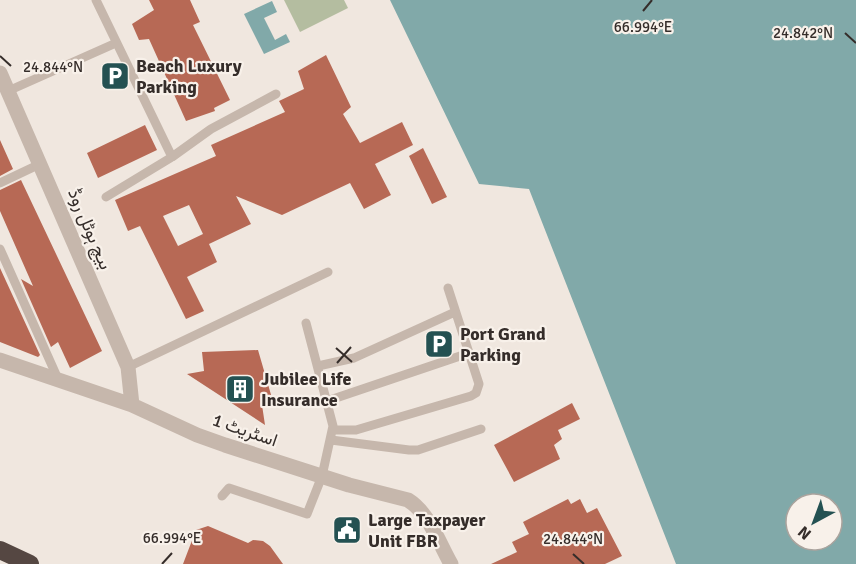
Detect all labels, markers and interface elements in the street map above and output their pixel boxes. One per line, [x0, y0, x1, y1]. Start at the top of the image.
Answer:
text: 66.994°E [614, 18, 672, 36]
text: 24.842°N [773, 24, 833, 42]
place label: Beach Luxury Parking [136, 55, 242, 98]
text: 24.844°N [23, 58, 83, 76]
parking icon: Beach Luxury Parking [99, 60, 131, 92]
street label: بیچ ہوٹل روڈ [62, 185, 117, 273]
place label: Port Grand Parking [460, 323, 546, 366]
parking icon: Port Grand Parking [423, 328, 455, 360]
place label: Jubilee Life Insurance [261, 368, 351, 411]
building icon: Jubilee Life Insurance [224, 373, 256, 405]
street label: اسٹریٹ 1 [210, 409, 280, 451]
north arrow [784, 492, 844, 552]
place label: Large Taxpayer Unit FBR [368, 509, 486, 552]
public building icon: Large Taxpayer Unit FBR [331, 514, 363, 546]
text: N [794, 521, 816, 544]
text: 66.994°E [143, 529, 201, 547]
text: 24.844°N [543, 530, 603, 548]

